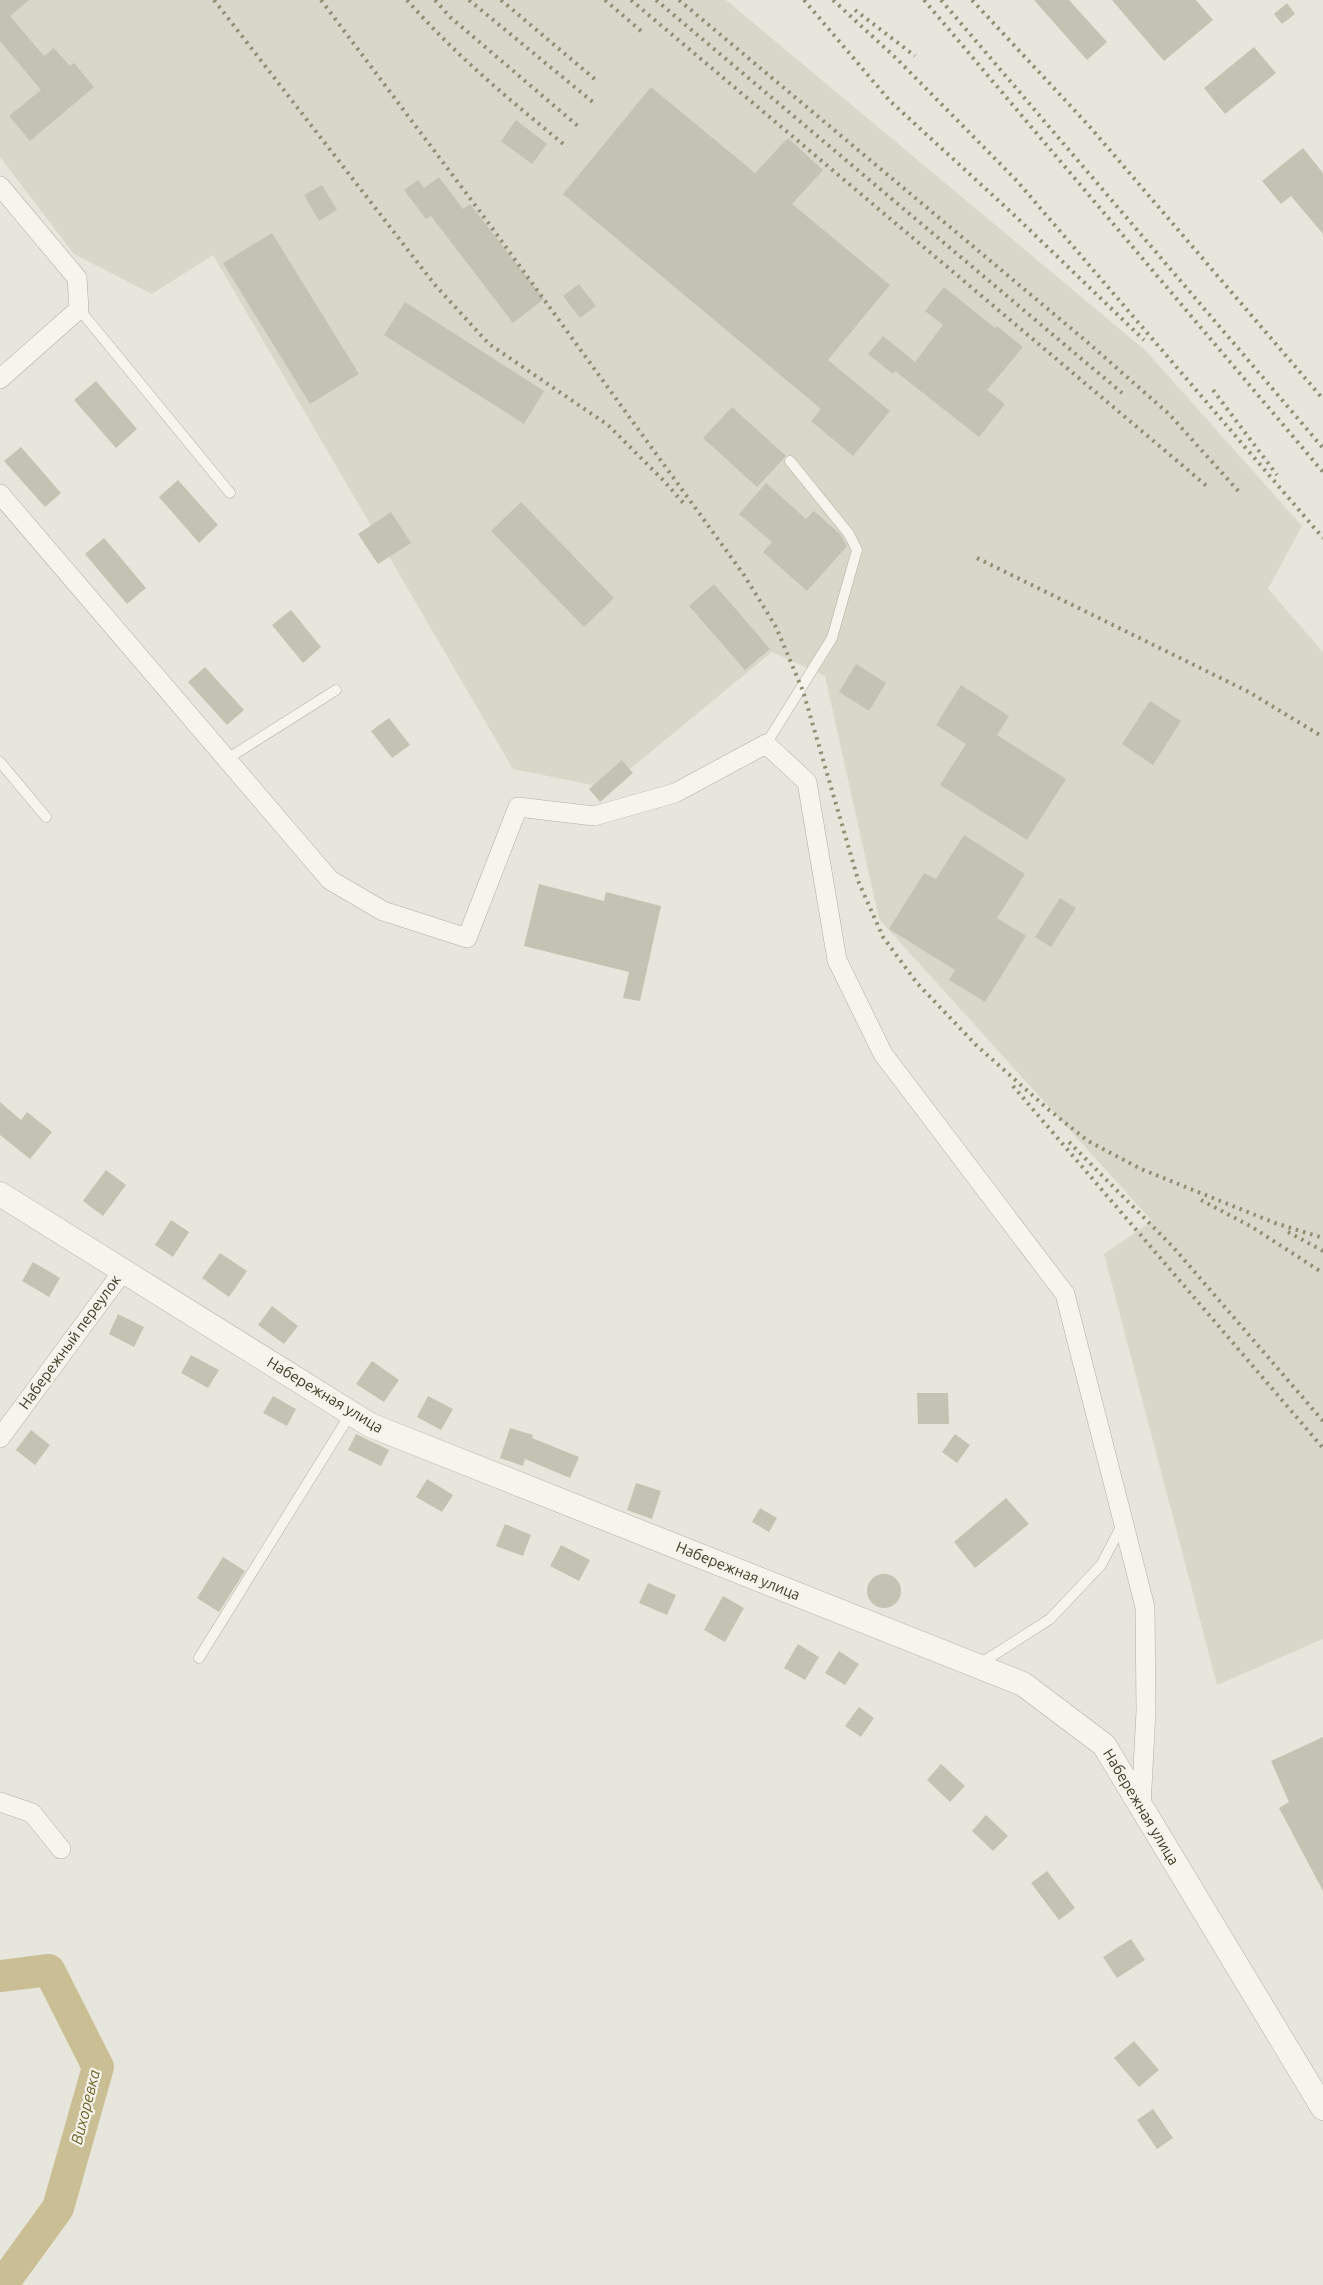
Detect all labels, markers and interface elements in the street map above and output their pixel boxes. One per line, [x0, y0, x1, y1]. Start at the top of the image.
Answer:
street label: Набережный переулок [15, 1271, 124, 1412]
street label: Набережная улица [264, 1353, 386, 1436]
street label: Набережная улица [674, 1538, 803, 1603]
street label: Набережная улица [1100, 1746, 1183, 1868]
water label: Вихоревка [67, 2067, 103, 2146]

